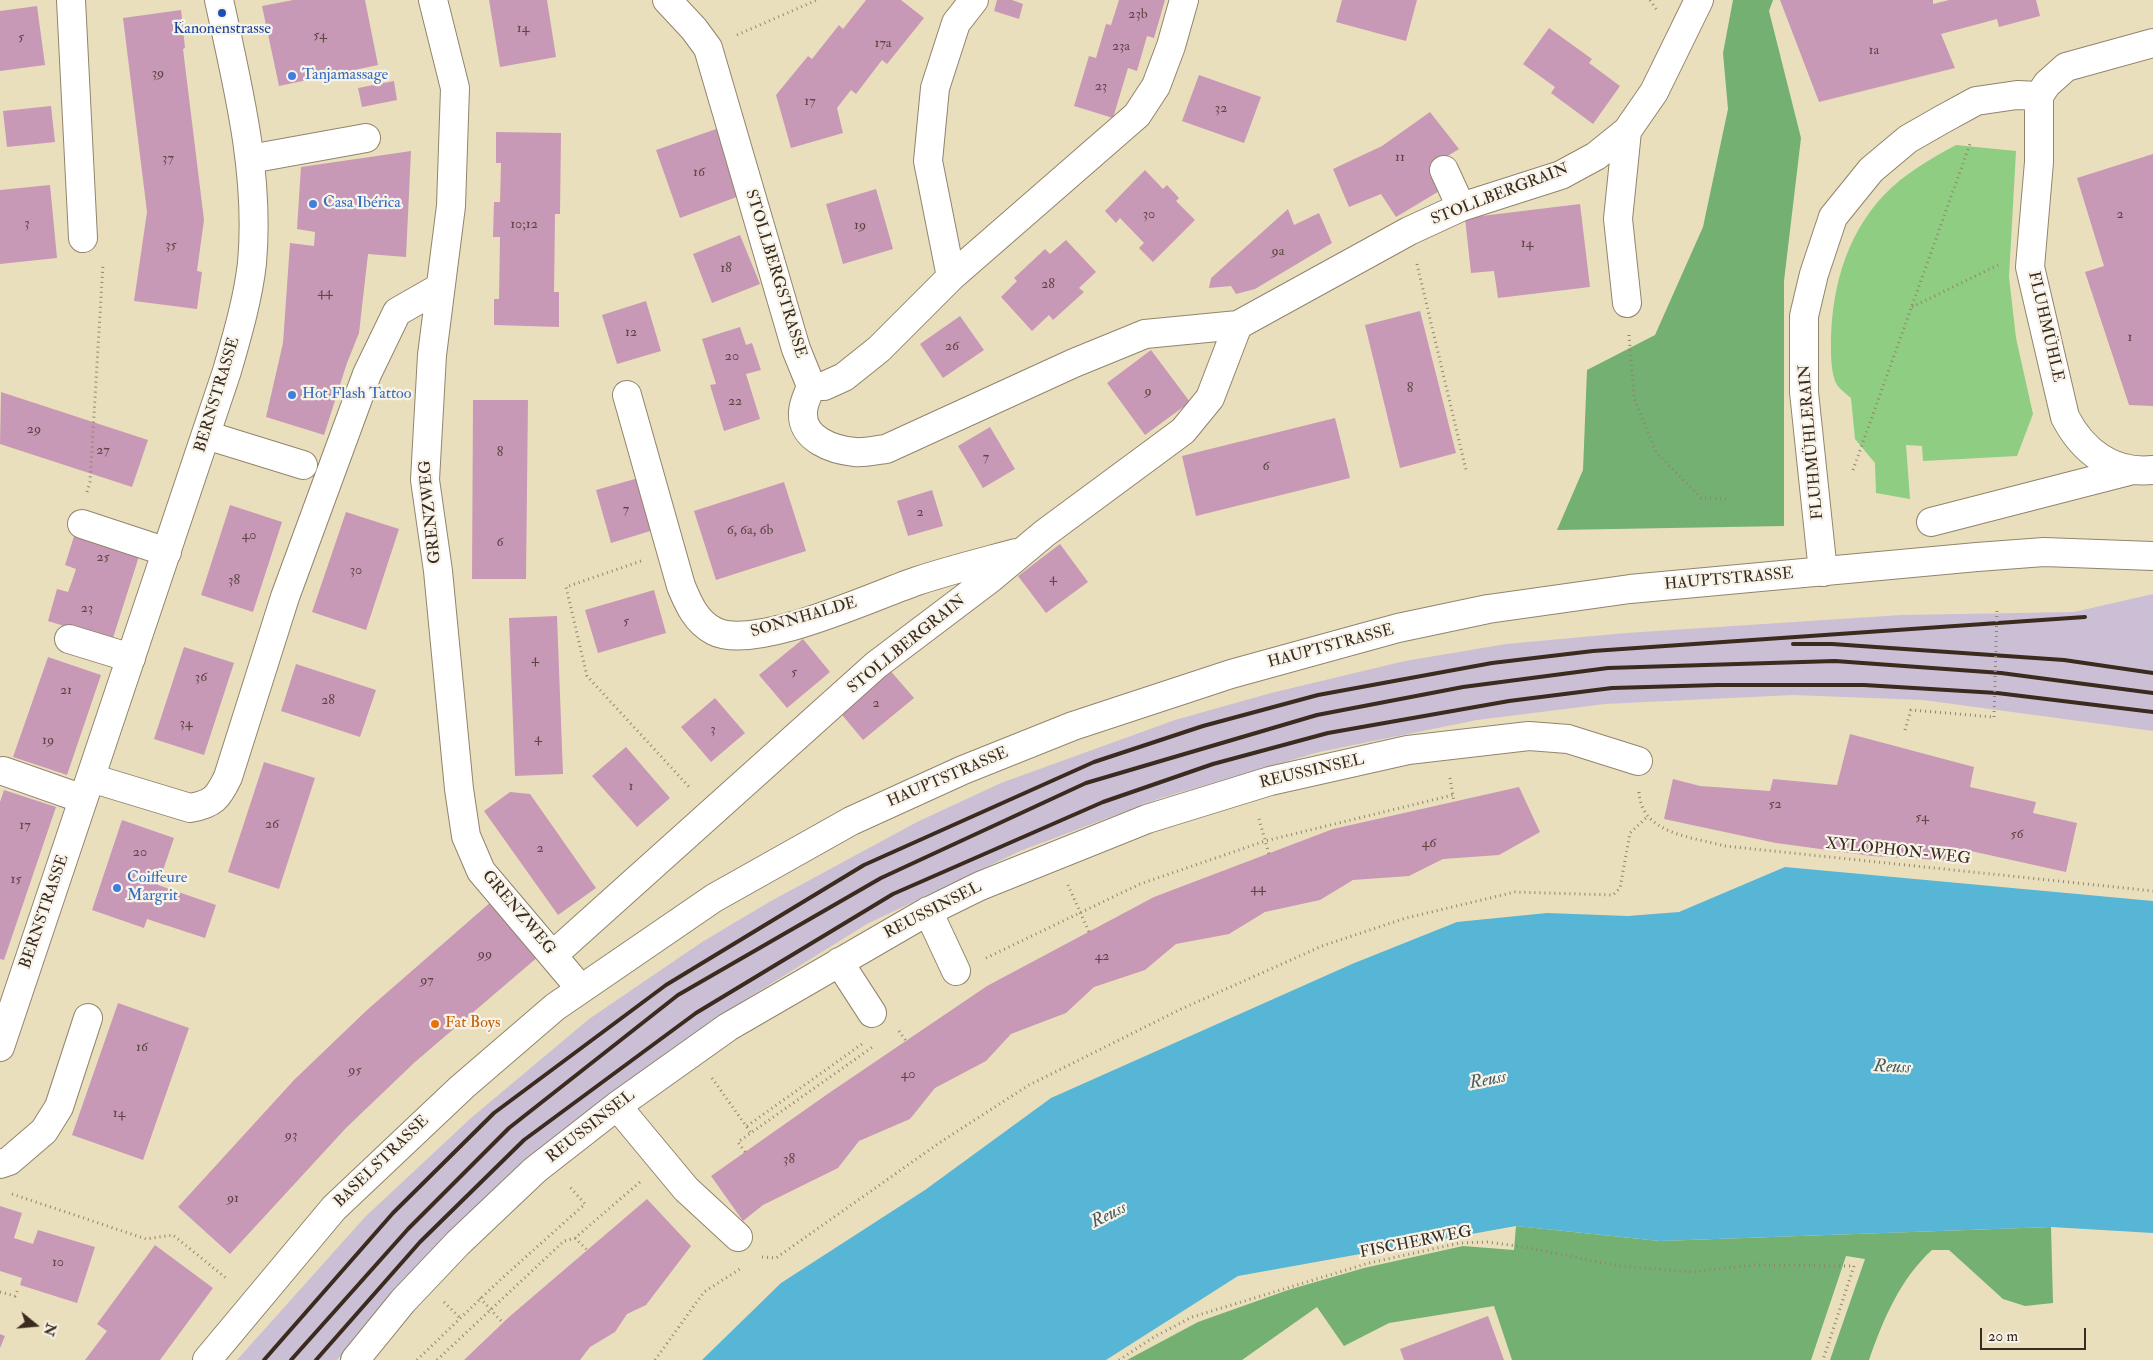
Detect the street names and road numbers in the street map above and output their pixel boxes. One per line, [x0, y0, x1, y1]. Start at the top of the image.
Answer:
street label: STOLLBERGRAIN [1429, 160, 1571, 230]
street label: STOLLBERGSTRASSE [740, 187, 810, 361]
street label: FLUHMÜHLE [2023, 270, 2067, 384]
street label: BERNSTRASSE [191, 335, 245, 455]
street label: FLUHMÜHLERAIN [1796, 364, 1828, 520]
street label: GRENZWEG [416, 459, 446, 565]
street label: HAUPTSTRASSE [1664, 565, 1794, 595]
street label: STOLLBERGRAIN [844, 592, 970, 698]
street label: SONNHALDE [749, 594, 859, 642]
street label: HAUPTSTRASSE [1266, 621, 1396, 673]
street label: HAUPTSTRASSE [885, 744, 1011, 812]
street label: REUSSINSEL [1258, 751, 1366, 793]
street label: XYLOPHON-WEG [1825, 835, 1971, 869]
street label: BERNSTRASSE [16, 852, 74, 972]
street label: GRENZWEG [477, 867, 559, 959]
street label: REUSSINSEL [881, 878, 985, 944]
street label: REUSSINSEL [543, 1087, 639, 1167]
street label: BASELSTRASSE [331, 1112, 433, 1212]
street label: FISCHERWEG [1358, 1223, 1474, 1263]

